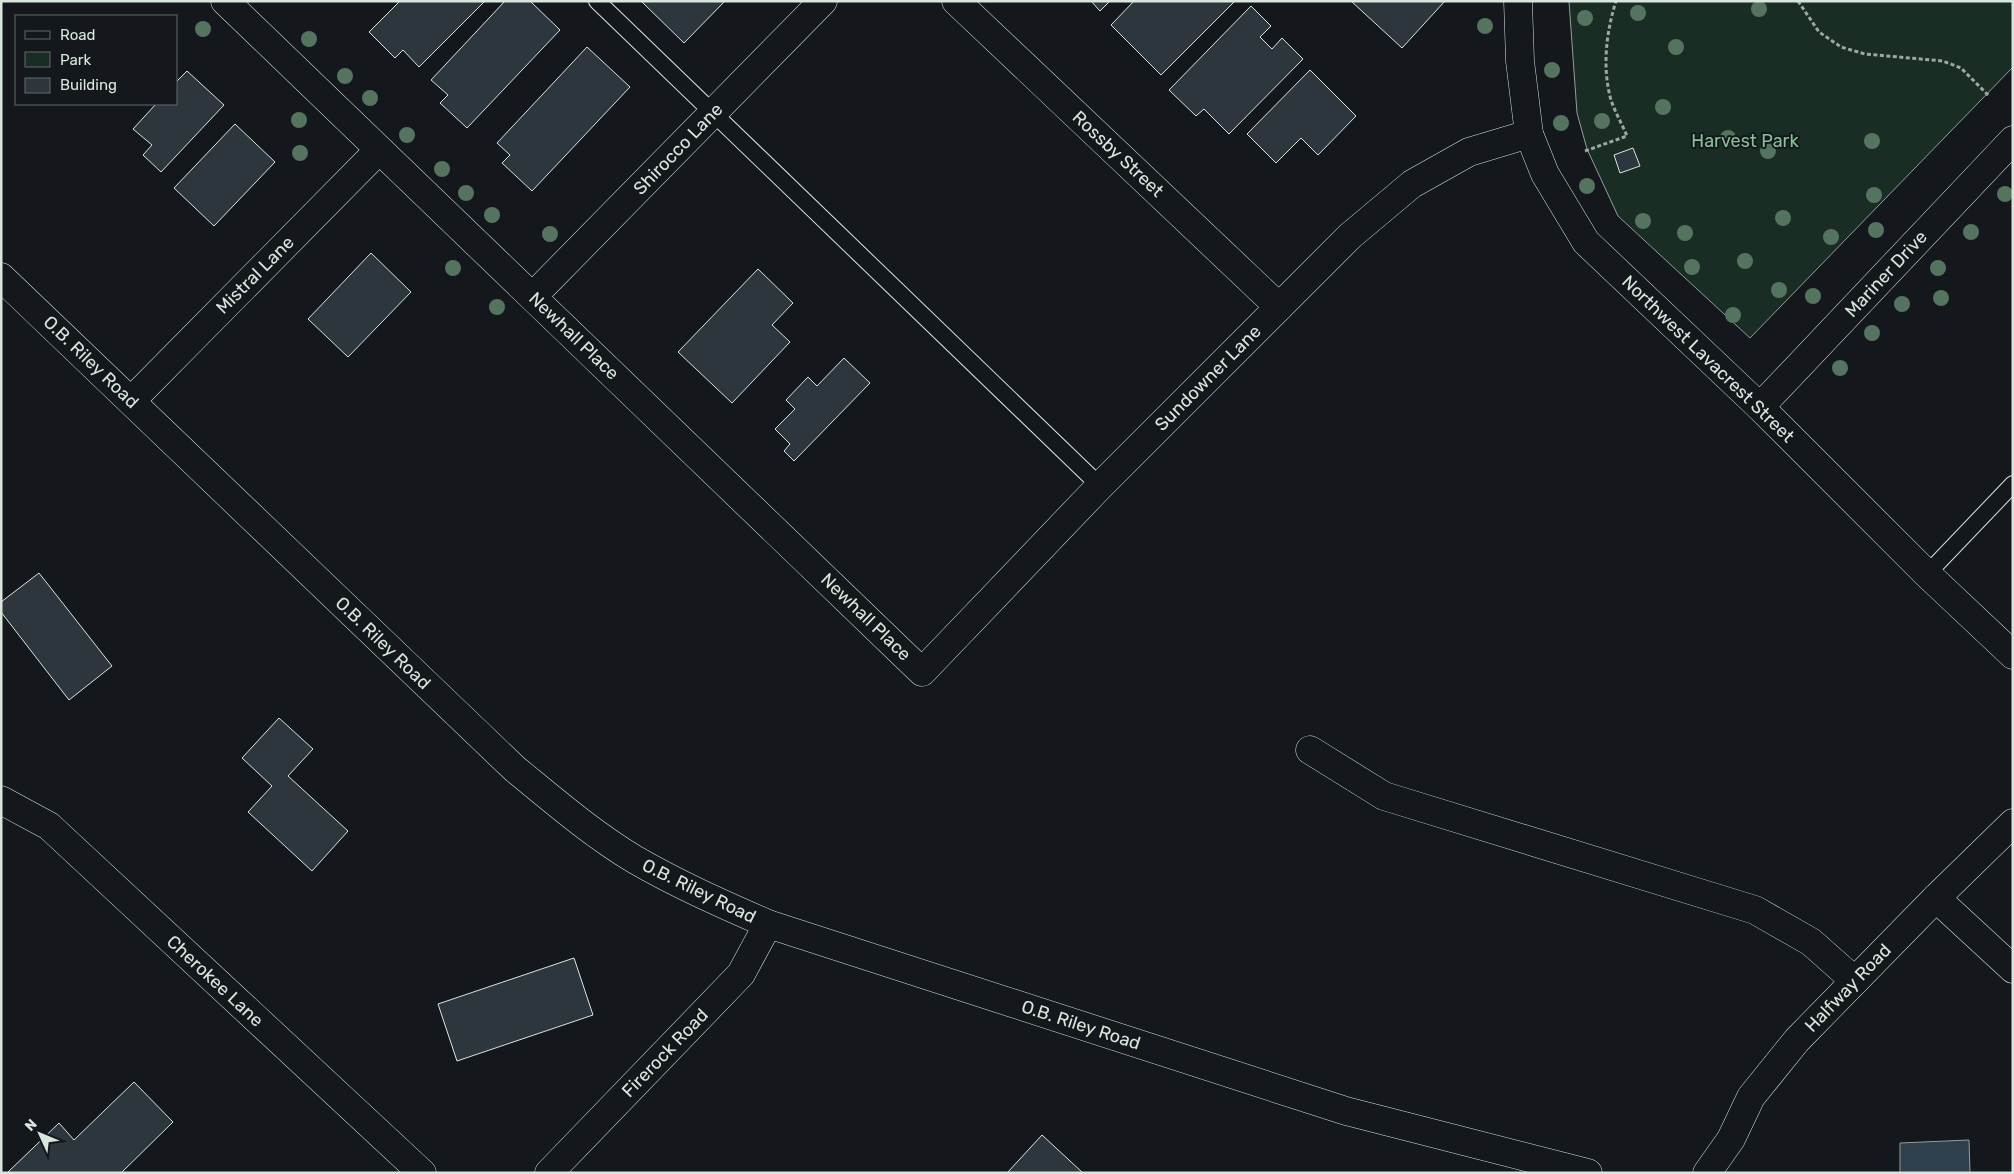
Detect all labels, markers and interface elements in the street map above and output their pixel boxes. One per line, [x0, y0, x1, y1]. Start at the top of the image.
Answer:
legend [15, 15, 178, 105]
text: Road [60, 26, 96, 44]
text: Park [60, 51, 91, 69]
text: Building [60, 76, 117, 94]
street label: Shirocco Lane [629, 98, 727, 200]
street label: Rossby Street [1068, 106, 1168, 202]
park label: Harvest Park [1691, 130, 1799, 152]
street label: Mariner Drive [1840, 226, 1932, 322]
street label: Mistral Lane [211, 231, 299, 319]
street label: Northwest Lavacrest Street [1617, 271, 1799, 447]
street label: Newhall Place [524, 288, 624, 384]
street label: O.B. Riley Road [39, 311, 143, 413]
street label: Sundowner Lane [1150, 320, 1266, 436]
street label: Newhall Place [816, 569, 916, 665]
street label: O.B. Riley Road [331, 592, 435, 694]
street label: O.B. Riley Road [639, 854, 759, 928]
street label: Cherokee Lane [162, 930, 268, 1032]
street label: Halfway Road [1800, 939, 1896, 1037]
street label: O.B. Riley Road [1019, 995, 1143, 1055]
street label: Firerock Road [617, 1004, 713, 1102]
north arrow [15, 1109, 65, 1159]
text: N [21, 1116, 41, 1135]

